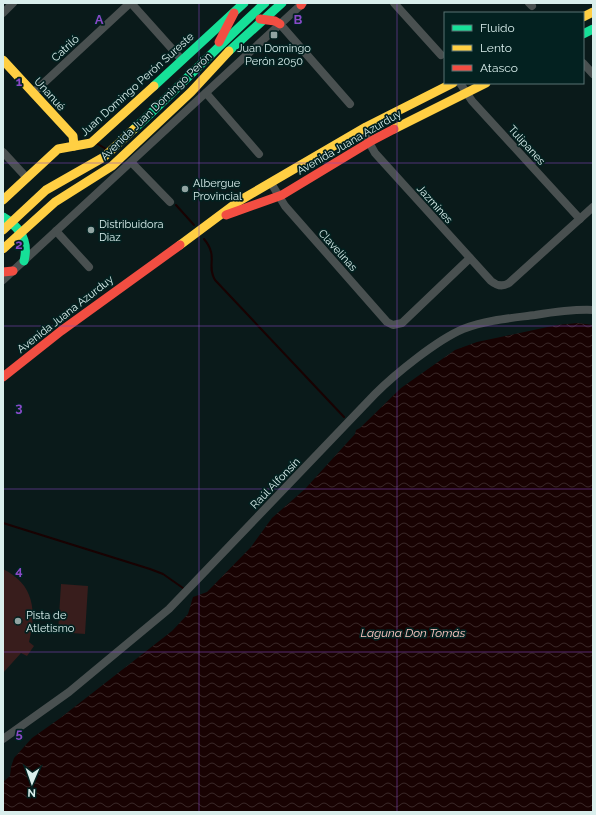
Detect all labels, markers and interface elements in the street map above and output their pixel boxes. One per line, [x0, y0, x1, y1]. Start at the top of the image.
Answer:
text: A [95, 12, 104, 27]
text: B [294, 12, 303, 27]
legend [444, 12, 584, 84]
text: Fluido [480, 21, 515, 35]
street label: Juan Domingo Perón Sureste [78, 30, 197, 139]
marker: Juan Domingo Perón 2050 [269, 30, 279, 40]
street label: Catriló [49, 32, 82, 64]
text: Lento [480, 41, 512, 55]
place label: Juan Domingo Perón 2050 [237, 42, 311, 68]
street label: Avenida Juan Domingo Perón [98, 50, 215, 163]
text: Atasco [480, 61, 518, 75]
text: 1 [16, 74, 23, 89]
street label: Unanué [31, 75, 68, 114]
street label: Avenida Juana Azurduy [295, 107, 404, 178]
street label: Tulipanes [506, 123, 548, 168]
place label: Albergue Provincial [193, 177, 242, 203]
street label: Jazmínes [414, 182, 455, 226]
marker: Albergue Provincial [180, 184, 190, 194]
place label: Distribuidora Diaz [99, 218, 163, 244]
marker: Distribuidora Diaz [86, 225, 96, 235]
street label: Clavelinas [316, 227, 360, 274]
text: 2 [15, 237, 23, 252]
street label: Avenida Juana Azurduy [15, 273, 116, 356]
text: 3 [15, 400, 23, 415]
street label: Raúl Alfonsín [248, 455, 303, 511]
text: 4 [15, 563, 23, 578]
place label: Pista de Atletismo [26, 609, 75, 635]
marker: Pista de Atletismo [13, 616, 23, 626]
water label: Laguna Don Tomás [361, 626, 466, 640]
text: 5 [15, 726, 23, 741]
north arrow [12, 763, 52, 803]
text: N [27, 786, 36, 799]

